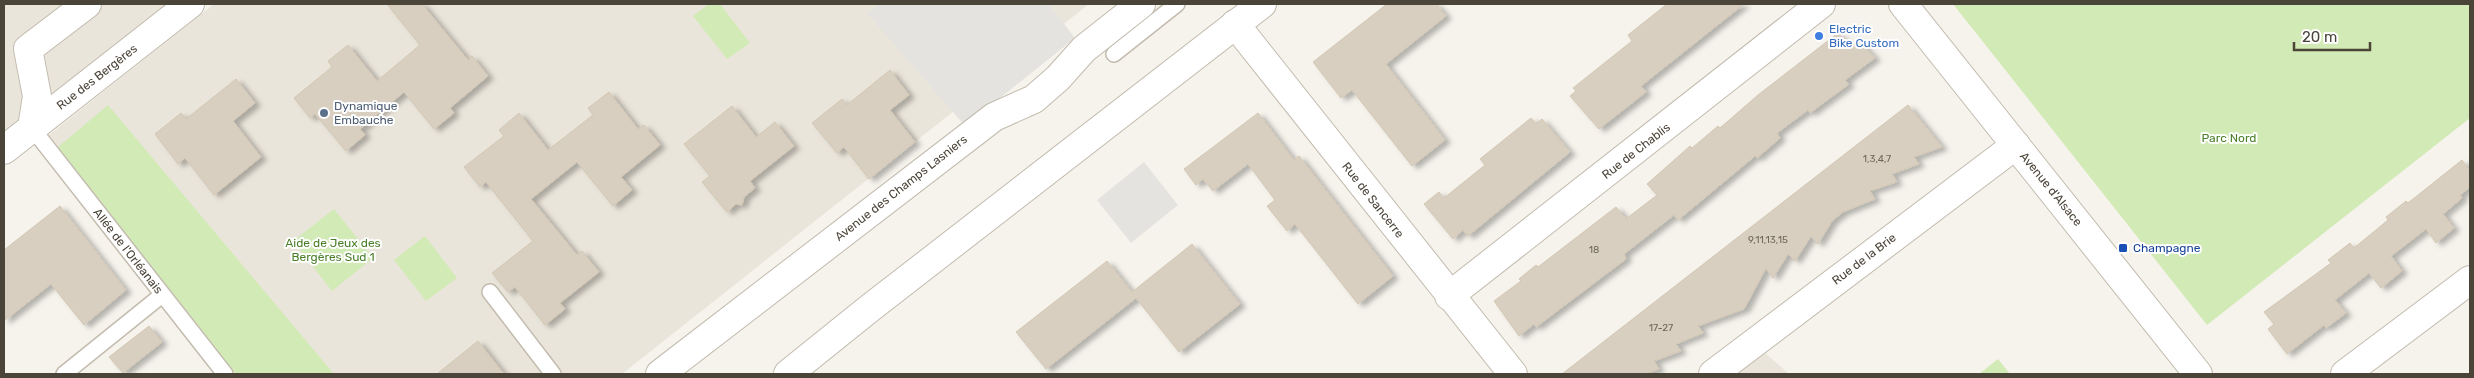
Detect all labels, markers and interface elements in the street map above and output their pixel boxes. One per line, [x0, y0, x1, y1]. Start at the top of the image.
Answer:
scale bar [2294, 20, 2370, 52]
place label: Electric Bike Custom [1829, 22, 1899, 50]
text: 20 m [2302, 28, 2337, 46]
marker: Electric Bike Custom [1813, 30, 1825, 42]
street label: Rue des Bergères [54, 41, 140, 113]
place label: Dynamique Embauche [334, 99, 398, 127]
marker: Dynamique Embauche [318, 107, 330, 119]
street label: Rue de Chablis [1599, 120, 1673, 182]
park label: Parc Nord [2201, 131, 2257, 145]
street label: Avenue des Champs Lasniers [832, 132, 970, 244]
street label: Avenue d'Alsace [2017, 149, 2085, 229]
house number: 1,3,4,7 [1863, 153, 1891, 165]
street label: Rue de Sancerre [1339, 159, 1407, 241]
street label: Allée de l'Orléanais [90, 206, 166, 296]
street label: Rue de la Brie [1829, 230, 1899, 288]
house number: 9,11,13,15 [1748, 234, 1788, 246]
park label: Aide de Jeux des Bergères Sud 1 [285, 236, 381, 264]
place label: Champagne [2133, 241, 2201, 255]
marker: Champagne [2117, 242, 2129, 254]
house number: 18 [1589, 244, 1599, 256]
house number: 17-27 [1649, 322, 1673, 334]

